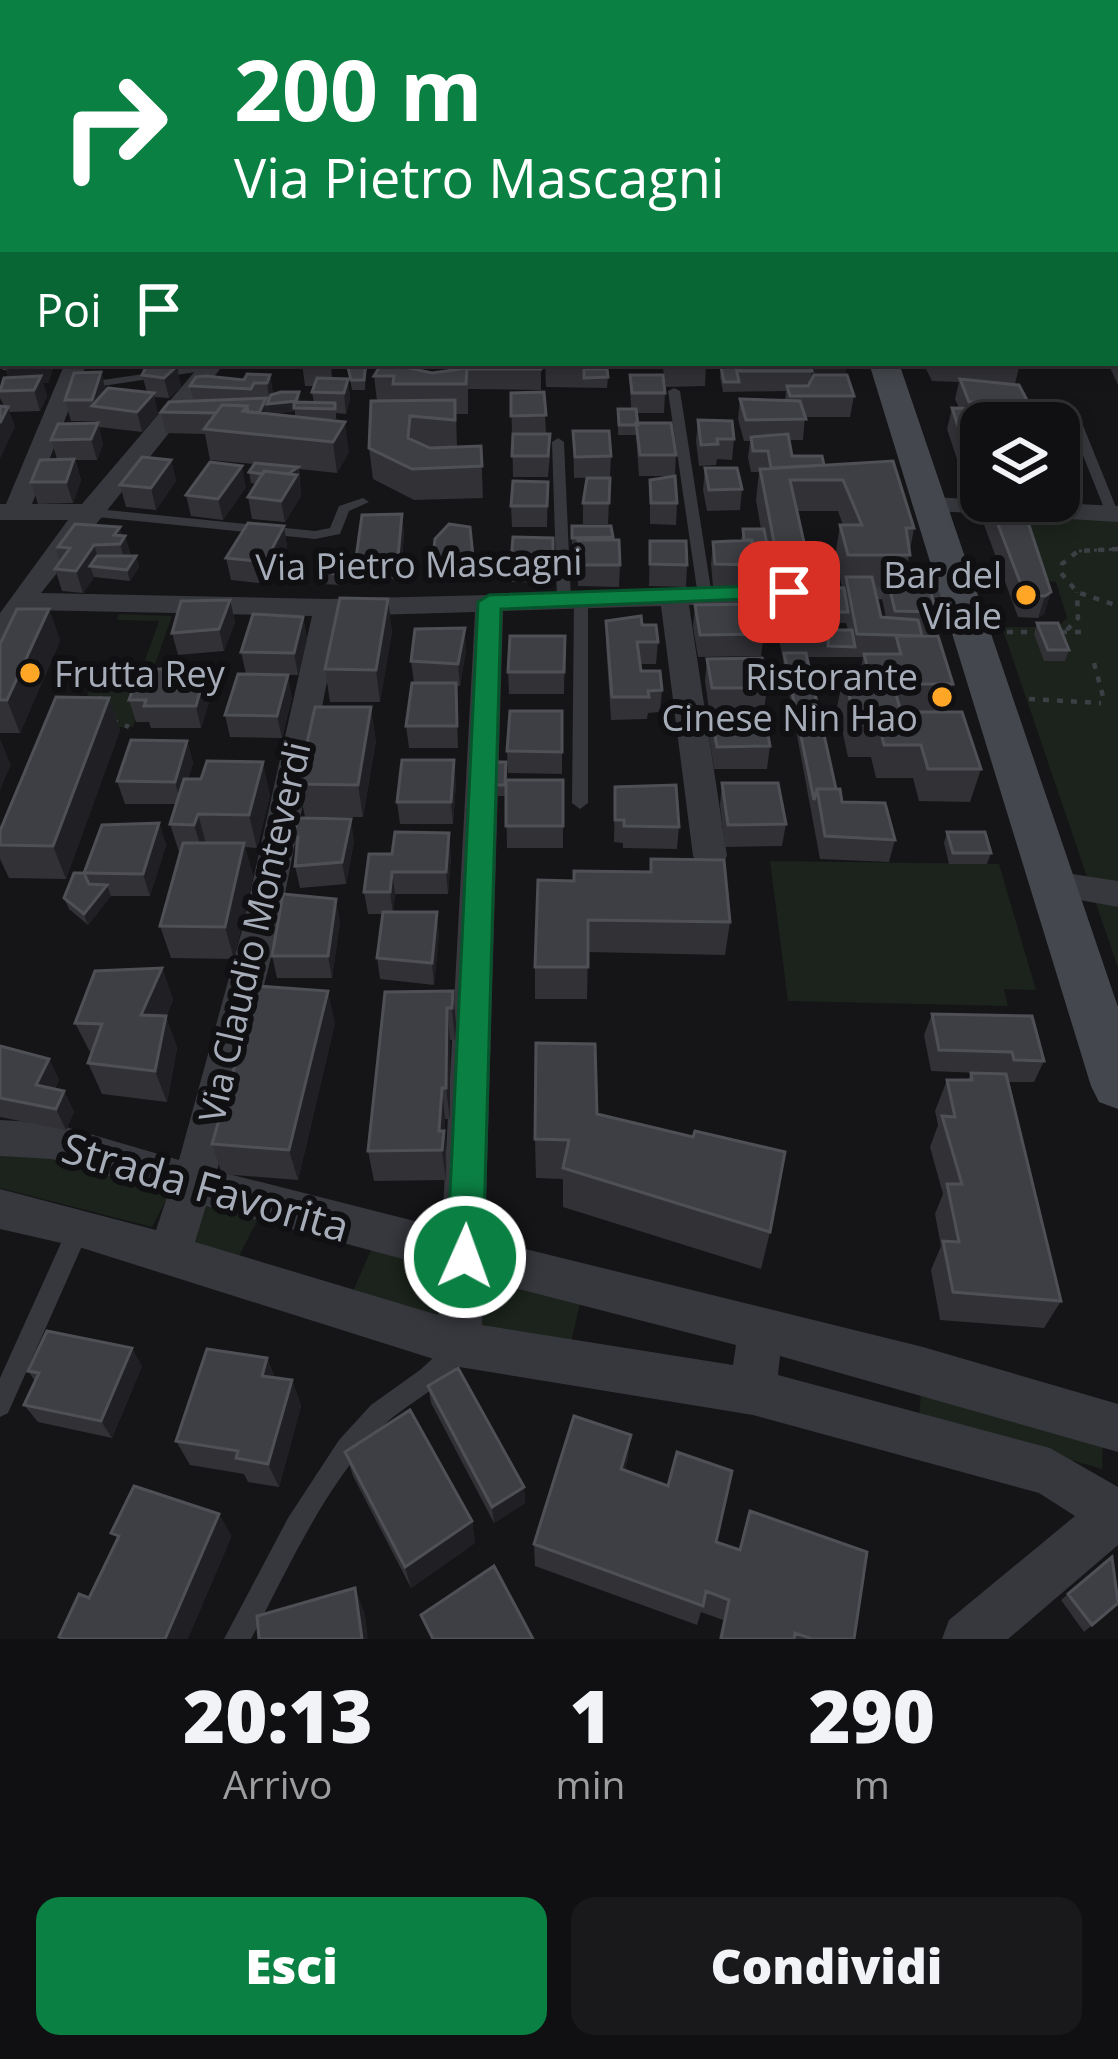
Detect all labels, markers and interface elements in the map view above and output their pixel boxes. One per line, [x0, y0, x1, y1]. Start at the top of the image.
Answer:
text: 200 m [234, 31, 482, 146]
icon: right [36, 48, 192, 204]
text: Via Pietro Mascagni [234, 140, 724, 214]
icon: arrive [126, 276, 192, 342]
text: Poi [36, 279, 102, 340]
map controls [960, 402, 1080, 522]
button: layers [960, 402, 1080, 522]
street label: Via Pietro Mascagni [255, 537, 583, 591]
pin [738, 541, 840, 643]
place label: Bar del Viale [883, 550, 1002, 640]
icon: arrive [756, 559, 822, 625]
marker: Bar del Viale [1013, 582, 1039, 608]
place label: Frutta Rey [54, 649, 226, 698]
place label: Ristorante Cinese Nin Hao [661, 652, 918, 742]
marker: Frutta Rey [17, 660, 43, 686]
marker: Ristorante Cinese Nin Hao [929, 684, 955, 710]
street label: Via Claudio Monteverdi [186, 737, 322, 1127]
street label: Strada Favorita [56, 1118, 356, 1254]
position arrow [402, 1194, 528, 1320]
text: 20:13 [183, 1666, 373, 1764]
text: 1 [569, 1666, 612, 1764]
text: 290 [808, 1666, 935, 1764]
text: Arrivo [223, 1757, 332, 1810]
text: min [556, 1757, 625, 1810]
text: m [854, 1757, 890, 1810]
button: Esci [36, 1897, 547, 2035]
button: Condividi [571, 1897, 1082, 2035]

